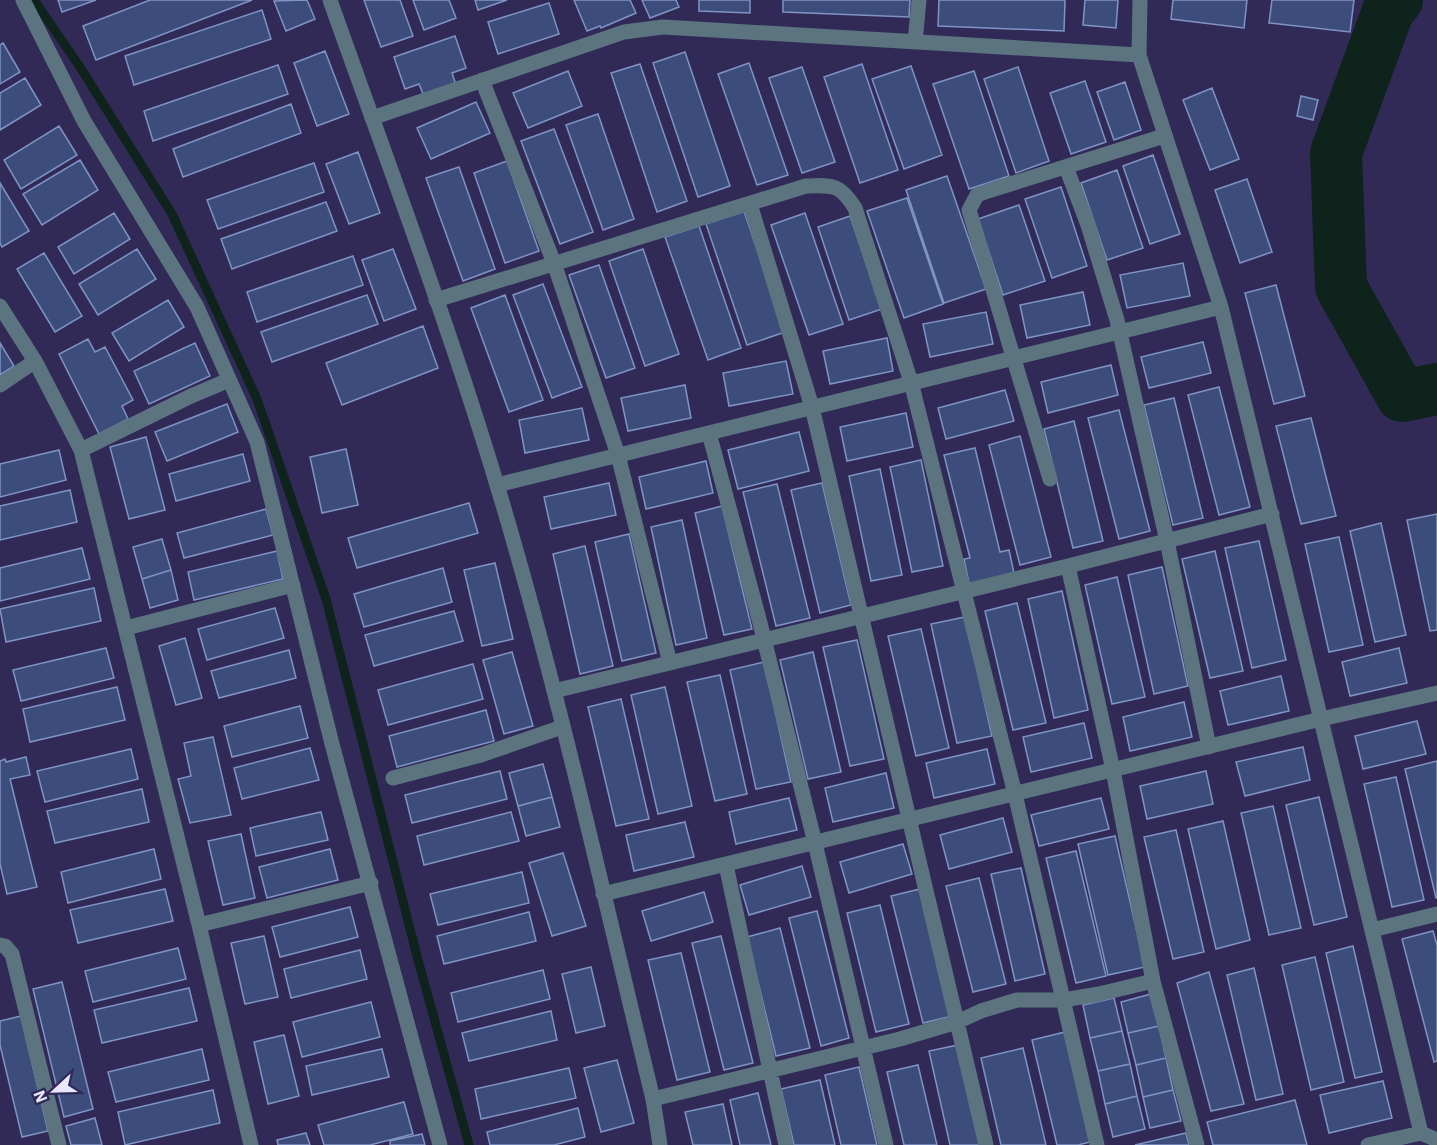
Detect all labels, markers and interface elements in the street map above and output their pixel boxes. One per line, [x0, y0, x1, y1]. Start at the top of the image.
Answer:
north arrow [24, 1061, 84, 1121]
text: N [29, 1087, 52, 1106]

